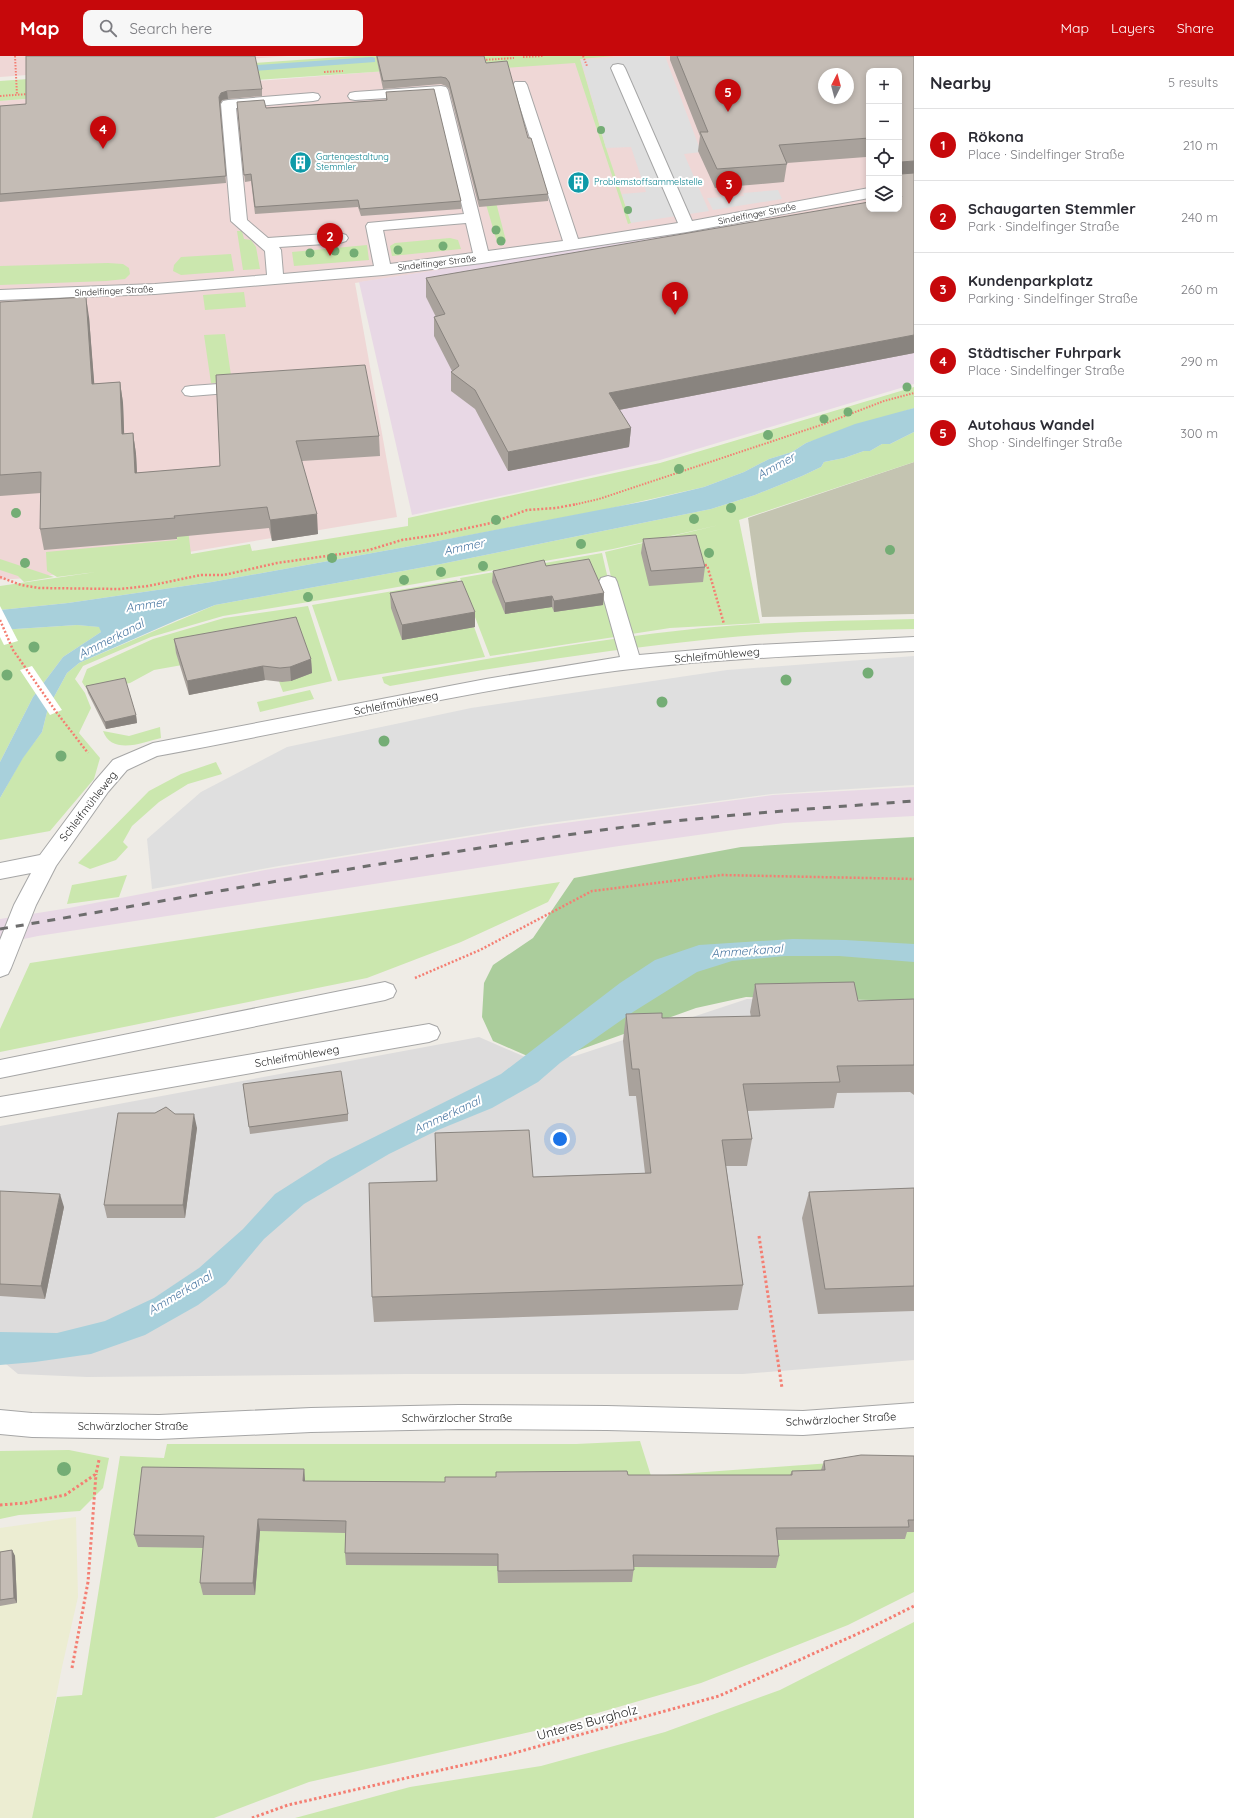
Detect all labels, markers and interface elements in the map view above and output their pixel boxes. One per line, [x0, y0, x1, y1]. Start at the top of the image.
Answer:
search box [83, 10, 363, 46]
text: Map [20, 16, 59, 40]
icon: search [97, 17, 119, 39]
text: Search here [129, 19, 212, 38]
text: Map [1060, 19, 1089, 37]
text: Layers [1111, 19, 1155, 37]
text: Share [1177, 19, 1214, 37]
north arrow [818, 68, 854, 104]
map controls [866, 68, 902, 212]
button: + [866, 68, 902, 104]
text: Nearby [930, 72, 991, 93]
text: 5 results [1168, 74, 1218, 90]
pin: 5 [715, 79, 741, 112]
button: − [866, 104, 902, 140]
pin: 4 [90, 116, 116, 149]
text: Rökona [968, 127, 1024, 146]
text: 1 [940, 137, 946, 153]
text: 210 m [1183, 137, 1218, 153]
button: locate [866, 140, 902, 176]
text: Place · Sindelfinger Straße [968, 146, 1125, 162]
building icon: Gartengestaltung Stemmler [287, 149, 313, 175]
place label: Gartengestaltung Stemmler [316, 151, 389, 172]
building icon: Problemstoffsammelstelle [566, 169, 592, 195]
pin: 3 [716, 171, 742, 204]
place label: Problemstoffsammelstelle [594, 176, 703, 187]
button: layers [866, 176, 902, 212]
text: Schaugarten Stemmler [968, 199, 1136, 218]
street label: Sindelfinger Straße [717, 201, 797, 226]
text: 2 [939, 209, 947, 225]
text: 240 m [1181, 209, 1218, 225]
text: Park · Sindelfinger Straße [968, 218, 1119, 234]
pin: 2 [317, 223, 343, 256]
street label: Sindelfinger Straße [397, 252, 477, 273]
text: Kundenparkplatz [968, 271, 1093, 290]
text: 3 [940, 281, 946, 297]
text: 260 m [1181, 281, 1218, 297]
pin: 1 [662, 282, 688, 315]
street label: Sindelfinger Straße [74, 283, 154, 298]
text: Parking · Sindelfinger Straße [968, 290, 1138, 306]
text: Städtischer Fuhrpark [968, 343, 1121, 362]
text: 4 [939, 353, 947, 369]
text: 290 m [1180, 353, 1218, 369]
text: Place · Sindelfinger Straße [968, 362, 1125, 378]
text: Autohaus Wandel [968, 415, 1095, 434]
text: 5 [939, 425, 947, 441]
text: 300 m [1180, 425, 1218, 441]
text: Shop · Sindelfinger Straße [968, 434, 1122, 450]
water label: Ammer [754, 448, 799, 482]
water label: Ammer [442, 535, 487, 558]
water label: Ammer [124, 594, 169, 615]
water label: Ammerkanal [75, 615, 147, 662]
street label: Schleifmühleweg [674, 644, 760, 666]
street label: Schleifmühleweg [353, 688, 439, 718]
street label: Schleifmühleweg [56, 768, 120, 844]
water label: Ammerkanal [711, 940, 784, 960]
street label: Schleifmühleweg [254, 1042, 340, 1070]
water label: Ammerkanal [411, 1092, 484, 1136]
your location [550, 1129, 570, 1149]
water label: Ammerkanal [145, 1267, 215, 1317]
street label: Schwärzlocher Straße [785, 1409, 897, 1429]
street label: Schwärzlocher Straße [402, 1411, 512, 1425]
street label: Schwärzlocher Straße [78, 1419, 188, 1433]
street label: Unteres Burgholz [535, 1701, 639, 1743]

